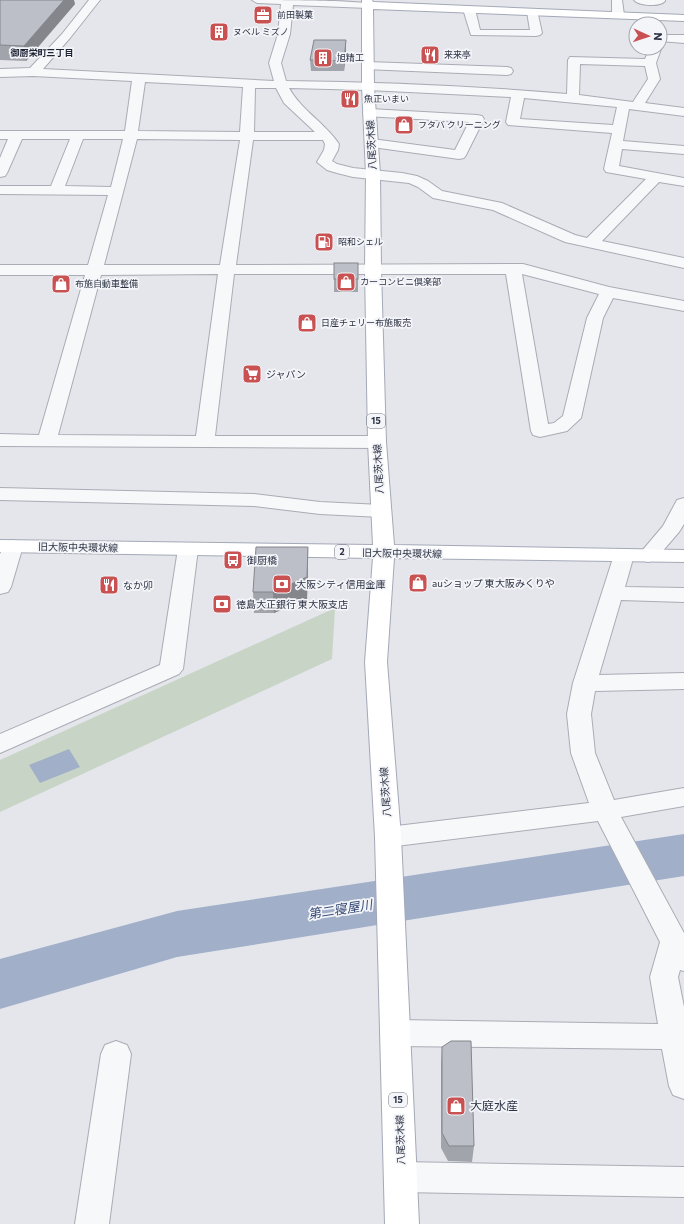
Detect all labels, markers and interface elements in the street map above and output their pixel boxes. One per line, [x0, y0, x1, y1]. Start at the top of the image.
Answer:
office icon: 前田製菓 [252, 4, 274, 26]
place label: 前田製菓 [277, 9, 313, 20]
north arrow [628, 16, 668, 56]
building icon: ヌベル ミズノ [208, 21, 230, 43]
place label: ヌベル ミズノ [233, 26, 289, 37]
text: N [652, 32, 665, 41]
restaurant icon: 来来亭 [419, 44, 441, 66]
district label: 御厨栄町三丁目 [10, 47, 74, 58]
building icon: 旭精工 [312, 47, 334, 69]
place label: 来来亭 [444, 49, 471, 60]
place label: 旭精工 [337, 52, 364, 63]
restaurant icon: 魚正いまい [339, 88, 361, 110]
place label: 魚正いまい [364, 93, 409, 104]
shop icon: フタバ クリーニング [393, 114, 415, 136]
place label: フタバ クリーニング [418, 119, 501, 130]
street label: 八尾茨木線 [364, 120, 378, 170]
fuel station icon: 昭和シェル [313, 231, 335, 253]
place label: 昭和シェル [338, 236, 383, 247]
shop icon: カーコンビニ倶楽部 [335, 271, 357, 293]
shop icon: 布施自動車整備 [50, 273, 72, 295]
place label: カーコンビニ倶楽部 [360, 276, 441, 287]
place label: 布施自動車整備 [75, 278, 138, 289]
shop icon: 日産チェリー布施販売 [296, 312, 318, 334]
place label: 日産チェリー布施販売 [321, 317, 411, 328]
supermarket icon: ジャパン [241, 363, 263, 385]
place label: ジャパン [266, 368, 306, 380]
road number: 15 [367, 414, 385, 428]
street label: 八尾茨木線 [371, 444, 385, 494]
street label: 旧大阪中央環状線 [38, 540, 118, 554]
road number: 2 [335, 545, 349, 559]
street label: 旧大阪中央環状線 [362, 546, 442, 560]
bus stop icon: 御厨橋 [222, 549, 244, 571]
place label: 御厨橋 [247, 554, 277, 566]
shop icon: auショップ 東大阪みくりや [407, 572, 429, 594]
bank icon: 大阪シティ信用金庫 [271, 573, 293, 595]
restaurant icon: なか卯 [98, 574, 120, 596]
place label: auショップ 東大阪みくりや [432, 577, 555, 589]
place label: 大阪シティ信用金庫 [296, 578, 385, 590]
place label: なか卯 [123, 579, 153, 591]
bank icon: 徳島大正銀行 東大阪支店 [211, 593, 233, 615]
place label: 徳島大正銀行 東大阪支店 [236, 598, 348, 610]
street label: 八尾茨木線 [377, 767, 393, 817]
water label: 第二寝屋川 [307, 896, 375, 922]
road number: 15 [389, 1093, 407, 1107]
shop icon: 大庭水産 [445, 1095, 467, 1117]
place label: 大庭水産 [470, 1098, 518, 1112]
street label: 八尾茨木線 [393, 1115, 407, 1165]

